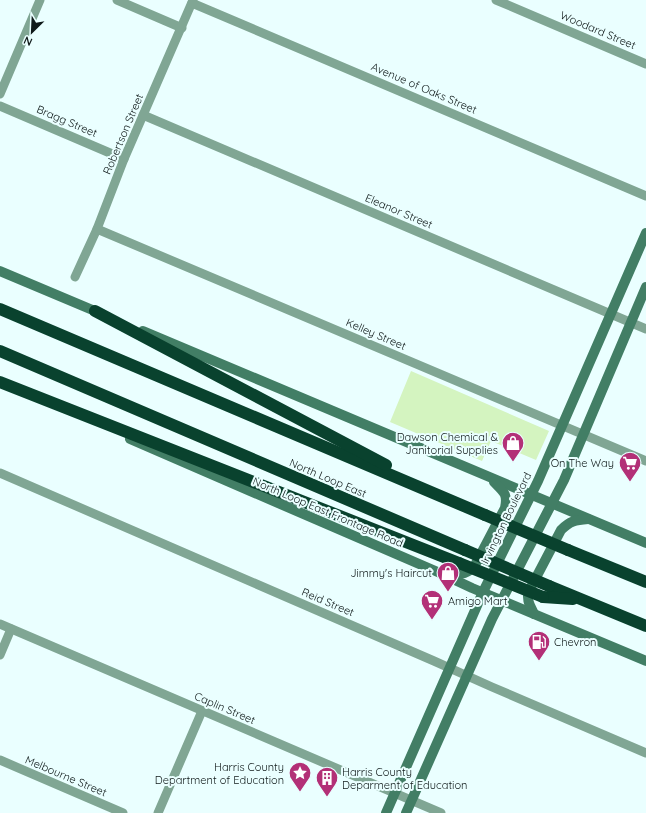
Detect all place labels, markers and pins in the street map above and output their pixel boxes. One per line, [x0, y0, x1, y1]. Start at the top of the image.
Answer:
place label: Dawson Chemical & Janitorial Supplies [397, 430, 499, 457]
shop icon: Dawson Chemical & Janitorial Supplies [500, 430, 526, 463]
supermarket icon: On The Way [617, 450, 643, 483]
place label: On The Way [551, 456, 614, 470]
shop icon: Jimmy's Haircut [435, 560, 461, 593]
place label: Jimmy's Haircut [350, 566, 432, 580]
supermarket icon: Amigo Mart [419, 588, 445, 621]
place label: Amigo Mart [448, 594, 508, 608]
fuel station icon: Chevron [526, 629, 552, 662]
place label: Chevron [554, 635, 596, 649]
place label: Harris County Department of Education [155, 760, 284, 787]
place icon: Harris County Department of Education [287, 760, 313, 793]
building icon: Harris County Deparment of Education [314, 765, 340, 798]
place label: Harris County Deparment of Education [342, 765, 467, 792]

